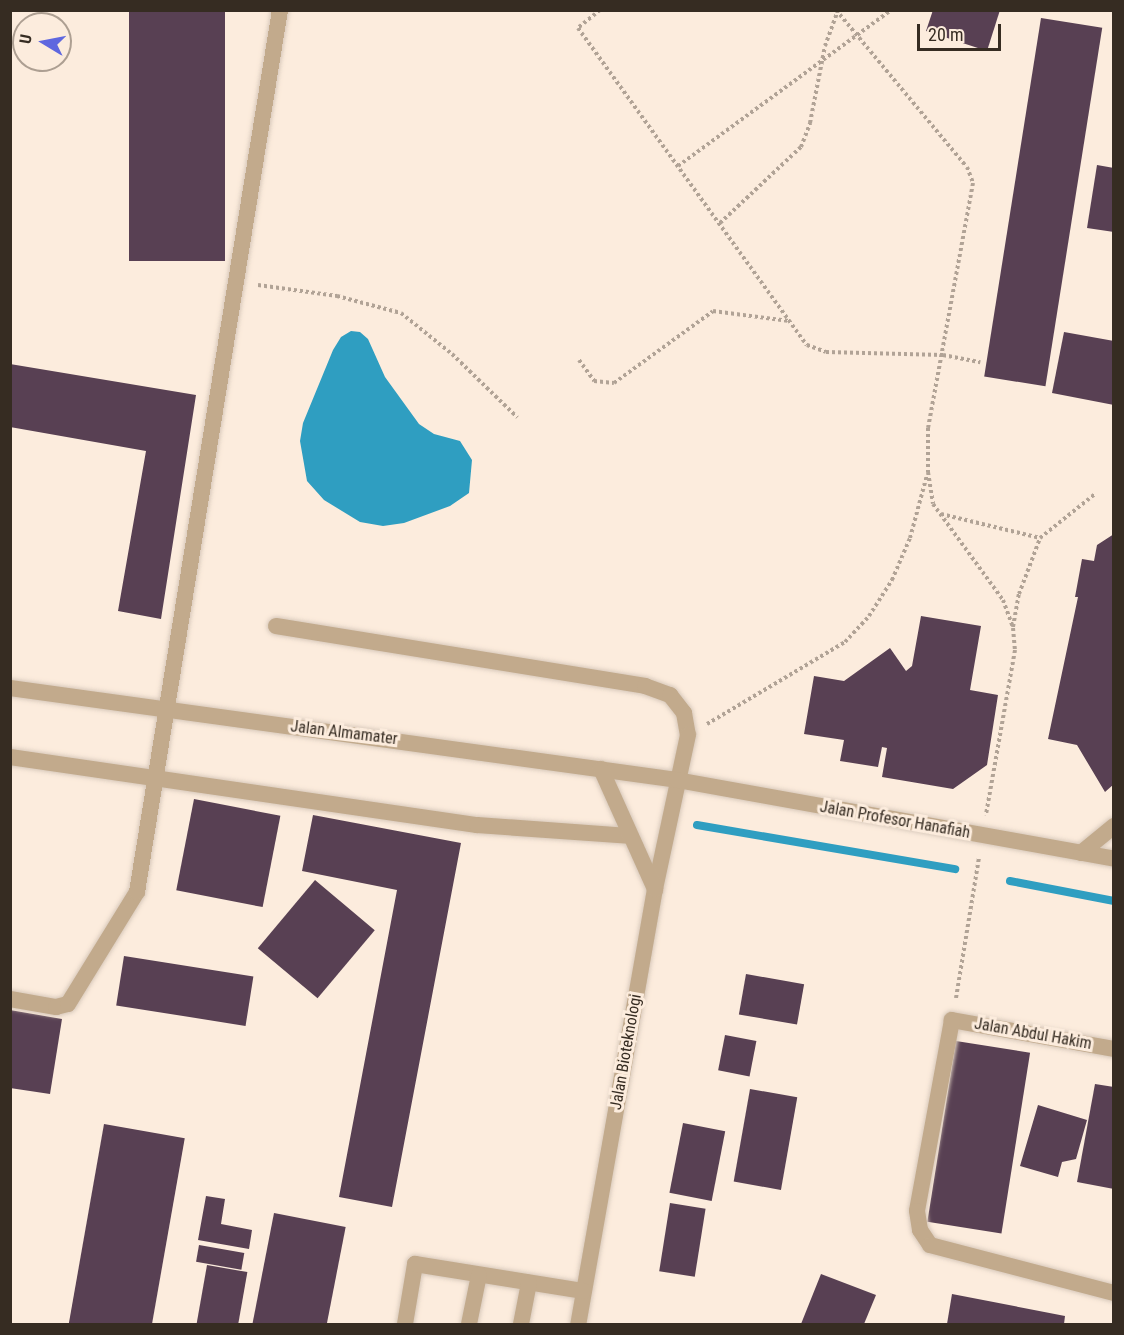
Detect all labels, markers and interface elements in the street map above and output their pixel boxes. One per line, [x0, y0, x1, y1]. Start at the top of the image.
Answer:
north arrow [12, 12, 72, 72]
scale bar [920, 12, 1004, 50]
text: 20 m [928, 24, 963, 45]
text: U [16, 33, 36, 45]
street label: Jalan Almamater [289, 717, 399, 749]
street label: Jalan Profesor Hanafiah [818, 797, 972, 843]
street label: Jalan Bioteknologi [606, 993, 646, 1111]
street label: Jalan Abdul Hakim [973, 1014, 1093, 1054]

